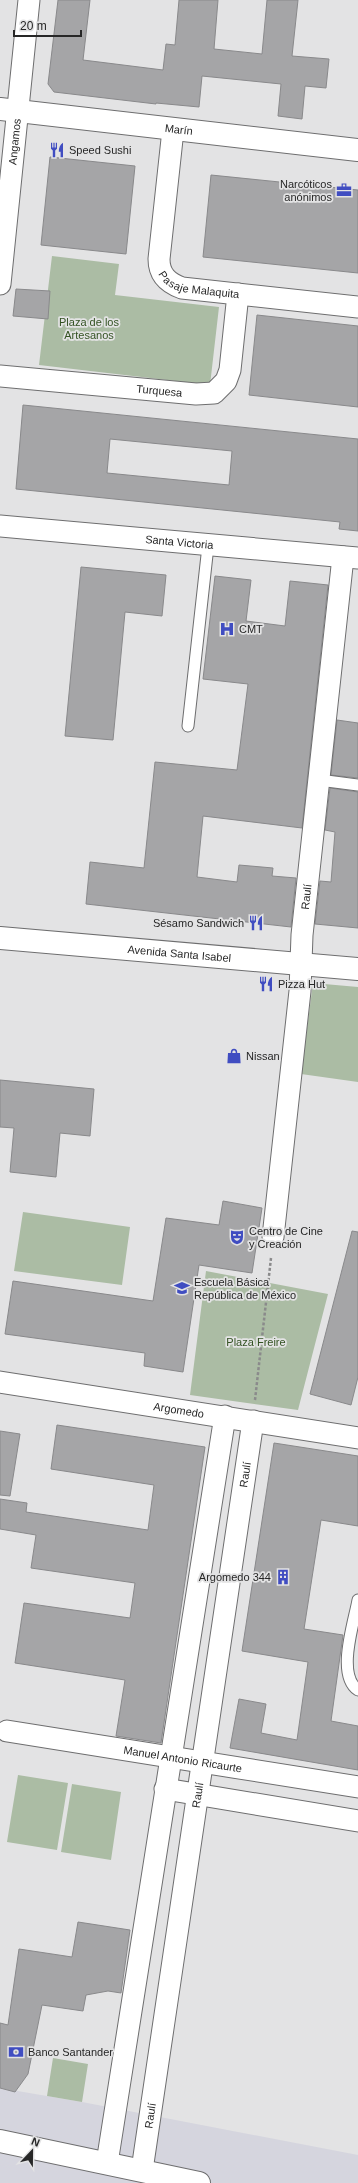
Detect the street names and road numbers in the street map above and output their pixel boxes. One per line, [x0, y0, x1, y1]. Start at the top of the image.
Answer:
street label: Angamos [6, 117, 23, 165]
street label: Marín [164, 122, 194, 137]
street label: Pasaje Malaquita [156, 269, 241, 300]
street label: Turquesa [136, 383, 184, 399]
street label: Santa Victoria [145, 533, 215, 551]
street label: Raulí [299, 883, 314, 910]
street label: Avenida Santa Isabel [127, 943, 232, 964]
street label: Argomedo [153, 1400, 205, 1420]
street label: Raulí [237, 1461, 253, 1488]
street label: Manuel Antonio Ricaurte [123, 1744, 243, 1774]
street label: Raulí [190, 1781, 205, 1809]
street label: Raulí [142, 2102, 158, 2129]

